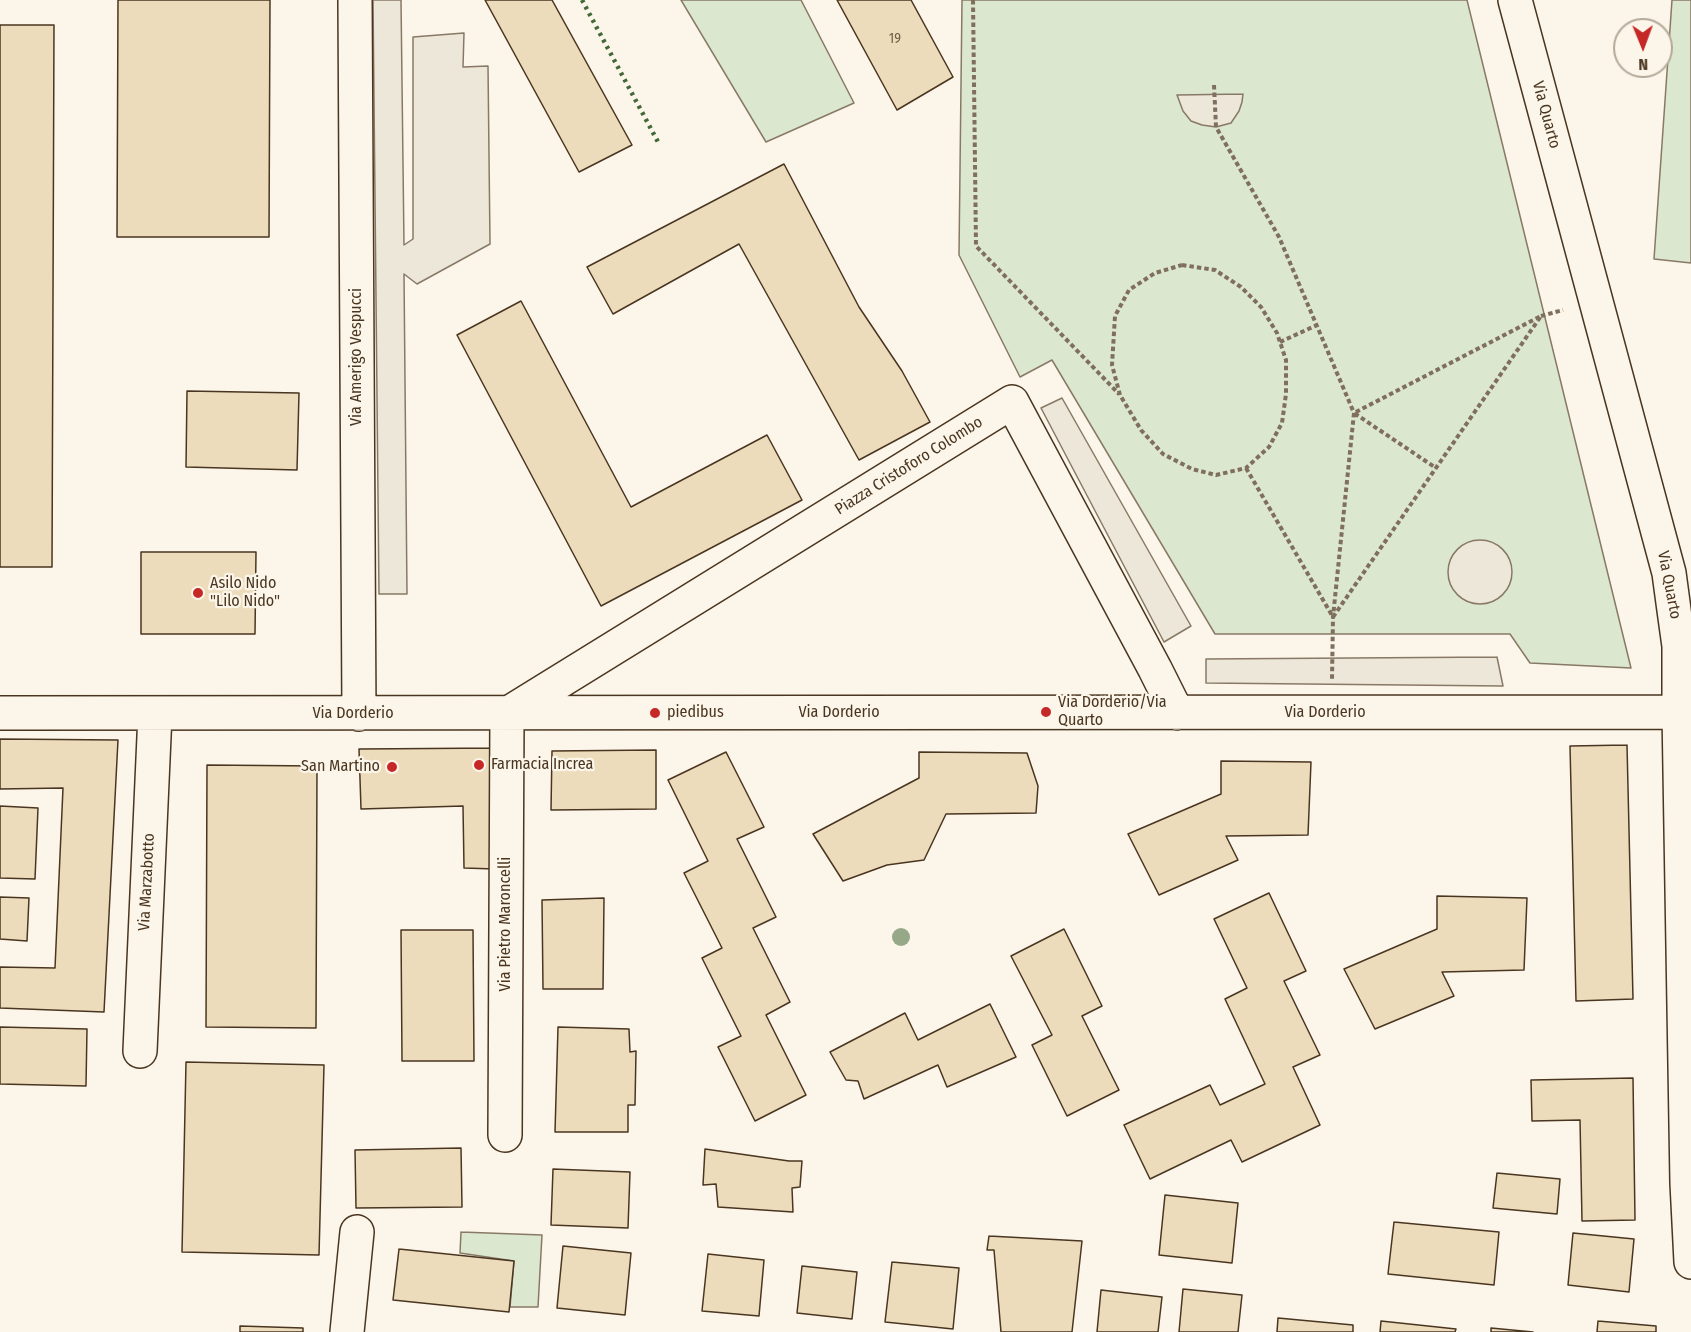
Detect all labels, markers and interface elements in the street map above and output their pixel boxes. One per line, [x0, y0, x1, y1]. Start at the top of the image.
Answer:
north arrow [1613, 18, 1673, 78]
house number: 19 [889, 31, 901, 47]
text: N [1638, 55, 1648, 74]
street label: Via Quarto [1528, 79, 1564, 151]
street label: Via Amerigo Vespucci [347, 288, 367, 426]
street label: Piazza Cristoforo Colombo [832, 413, 986, 519]
street label: Via Quarto [1653, 549, 1685, 621]
place label: Asilo Nido "Lilo Nido" [210, 574, 280, 612]
marker: Asilo Nido "Lilo Nido" [191, 586, 205, 600]
place label: Via Dorderio/Via Quarto [1058, 693, 1167, 731]
place label: piedibus [667, 703, 724, 723]
street label: Via Dorderio [798, 703, 880, 723]
street label: Via Dorderio [1284, 703, 1366, 723]
street label: Via Dorderio [312, 704, 394, 724]
marker: Via Dorderio/Via Quarto [1039, 705, 1053, 719]
marker: piedibus [648, 706, 662, 720]
place label: Farmacia Increa [491, 755, 593, 775]
place label: San Martino [301, 757, 380, 777]
marker: Farmacia Increa [472, 758, 486, 772]
marker: San Martino [385, 760, 399, 774]
street label: Via Marzabotto [135, 833, 159, 931]
street label: Via Pietro Maroncelli [496, 857, 516, 991]

